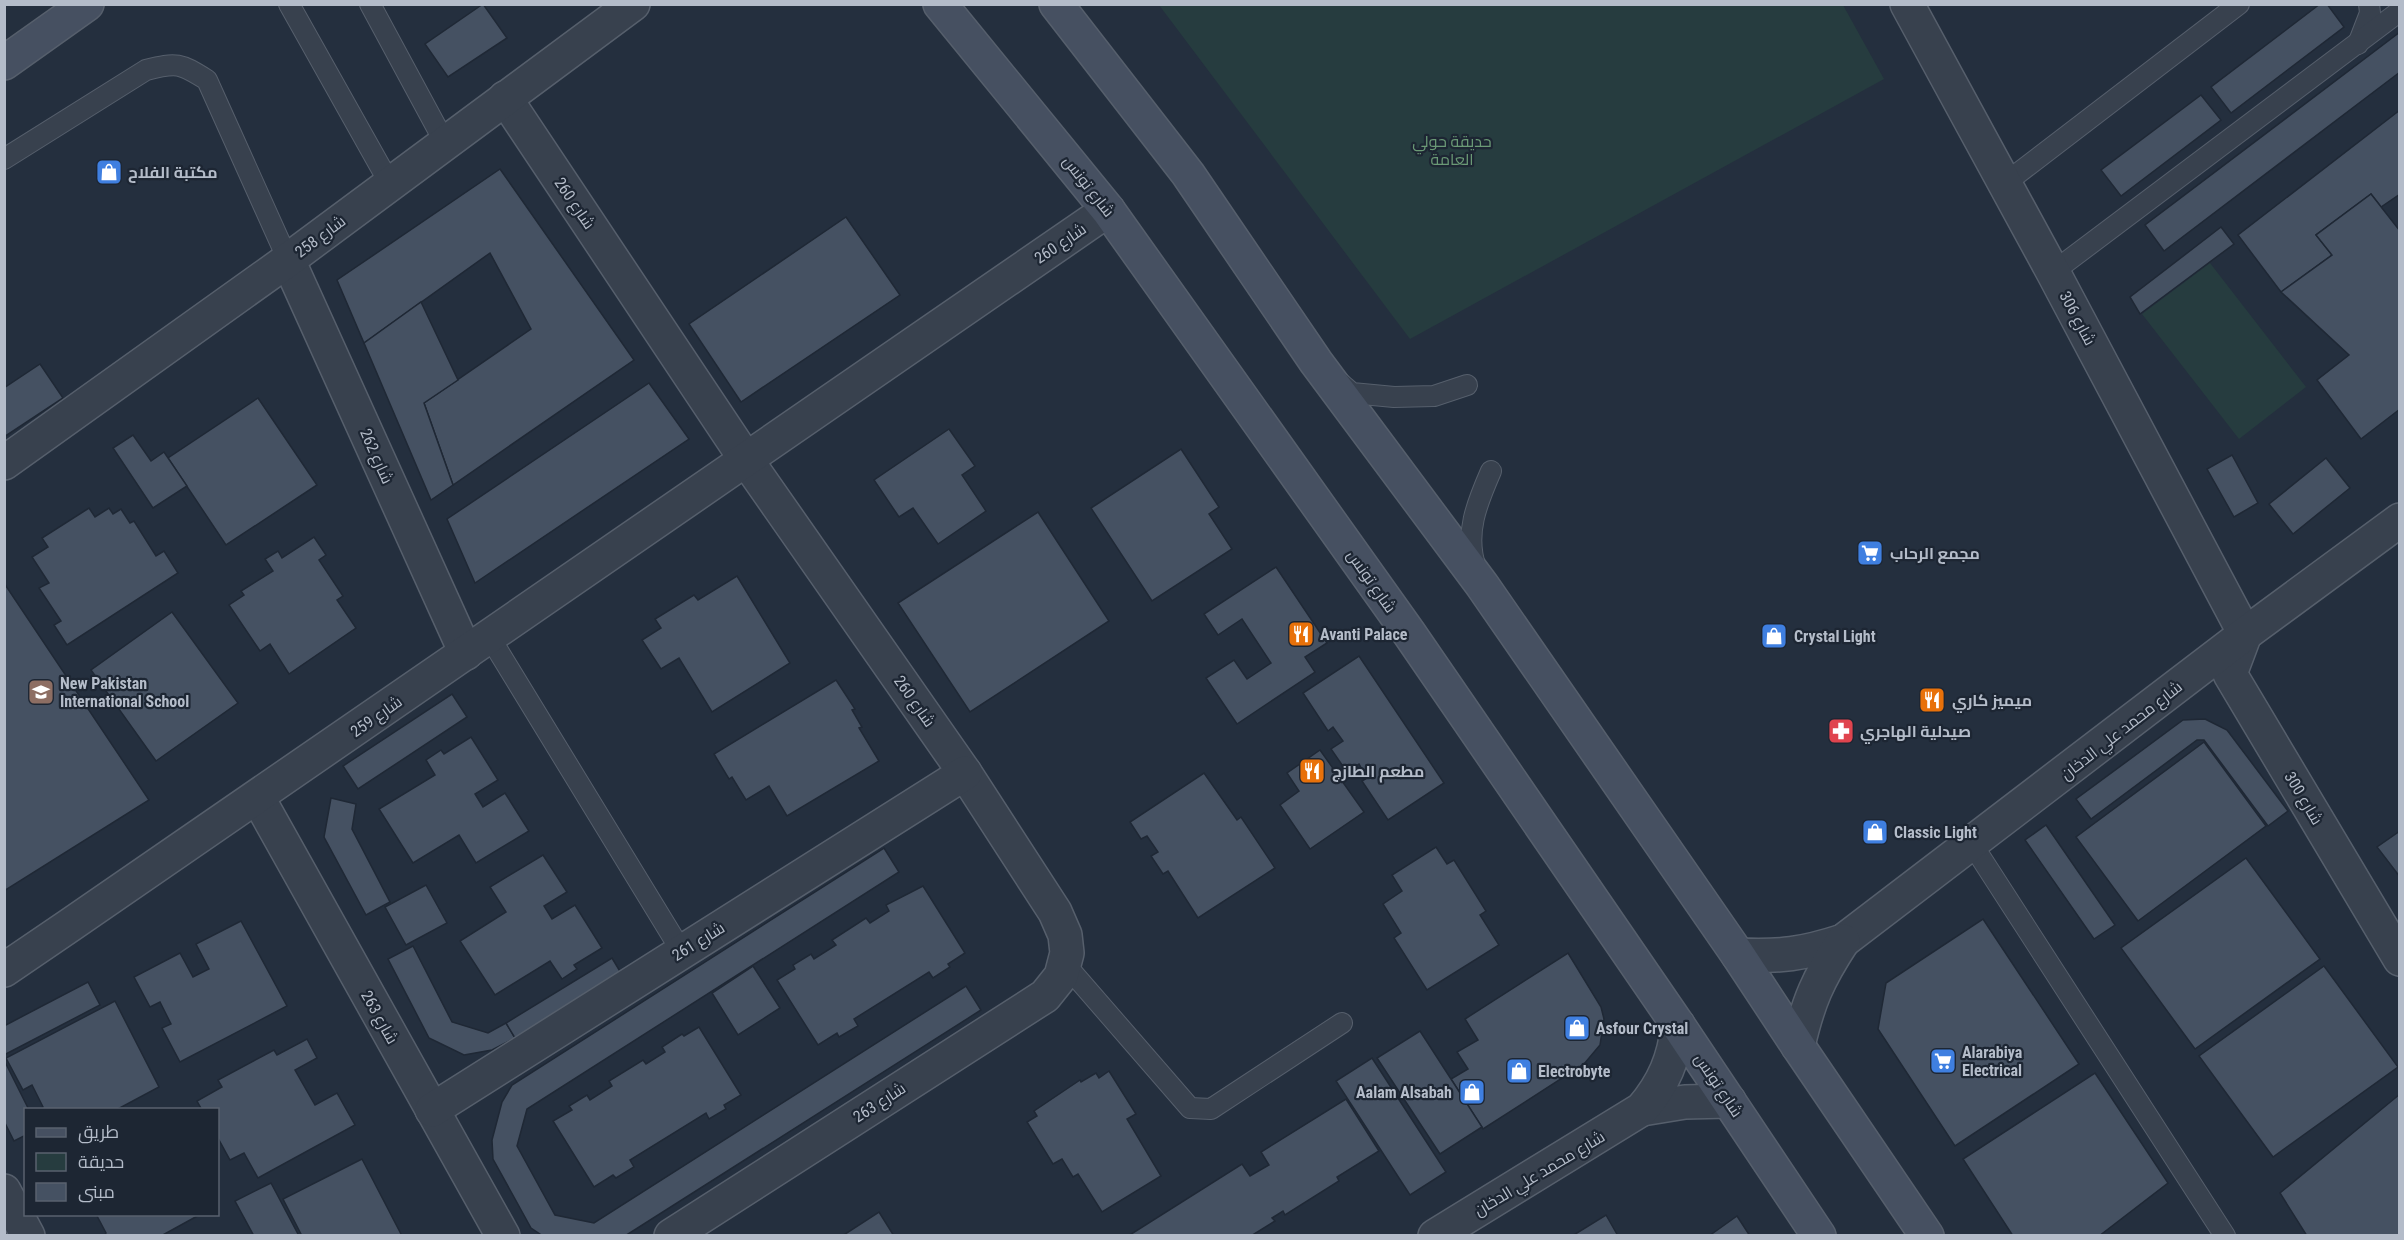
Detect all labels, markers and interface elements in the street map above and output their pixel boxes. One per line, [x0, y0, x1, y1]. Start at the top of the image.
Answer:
park label: حديقة حولي العامة [1412, 132, 1492, 169]
street label: شارع تونس [1057, 152, 1118, 222]
shop icon: مكتبة الفلاح [94, 157, 124, 187]
place label: مكتبة الفلاح [128, 163, 218, 183]
street label: شارع 260 [549, 174, 599, 234]
street label: شارع 258 [291, 211, 351, 263]
street label: شارع 260 [1031, 219, 1091, 269]
street label: شارع 306 [2054, 288, 2100, 349]
street label: شارع 262 [354, 426, 397, 488]
supermarket icon: مجمع الرحاب [1855, 538, 1885, 568]
place label: مجمع الرحاب [1890, 544, 1980, 564]
street label: شارع تونس [1341, 546, 1400, 618]
restaurant icon: Avanti Palace [1286, 619, 1316, 649]
shop icon: Crystal Light [1759, 621, 1789, 651]
place label: Avanti Palace [1320, 625, 1408, 644]
place label: Crystal Light [1794, 627, 1876, 646]
street label: شارع 260 [888, 672, 939, 732]
place label: New Pakistan International School [60, 674, 189, 711]
school or university icon: New Pakistan International School [26, 677, 56, 707]
street label: شارع محمد علي الدخان [2057, 677, 2188, 787]
restaurant icon: ميميز كاري [1917, 685, 1947, 715]
place label: ميميز كاري [1952, 691, 2032, 713]
street label: شارع 259 [347, 692, 407, 743]
pharmacy icon: صيدلية الهاجري [1826, 716, 1856, 746]
place label: صيدلية الهاجري [1860, 722, 1971, 744]
restaurant icon: مطعم الطازج [1297, 756, 1327, 786]
place label: مطعم الطازج [1332, 762, 1424, 783]
street label: شارع 300 [2279, 768, 2327, 829]
shop icon: Classic Light [1860, 817, 1890, 847]
place label: Classic Light [1894, 823, 1977, 842]
street label: شارع 261 [668, 918, 729, 967]
street label: شارع 263 [355, 987, 402, 1048]
shop icon: Asfour Crystal [1562, 1013, 1592, 1043]
place label: Asfour Crystal [1596, 1019, 1688, 1038]
place label: Alarabiya Electrical [1962, 1043, 2023, 1080]
supermarket icon: Alarabiya Electrical [1928, 1046, 1958, 1076]
street label: شارع تونس [1689, 1050, 1747, 1122]
shop icon: Electrobyte [1504, 1056, 1534, 1086]
place label: Electrobyte [1538, 1062, 1611, 1081]
shop icon: Aalam Alsabah [1457, 1077, 1487, 1107]
street label: شارع 263 [850, 1079, 910, 1128]
place label: Aalam Alsabah [1356, 1083, 1452, 1102]
legend [24, 1108, 219, 1216]
text: طريق [78, 1121, 119, 1144]
street label: شارع محمد علي الدخان [1470, 1127, 1610, 1223]
text: حديقة [78, 1151, 124, 1172]
text: مبنى [78, 1181, 115, 1203]

